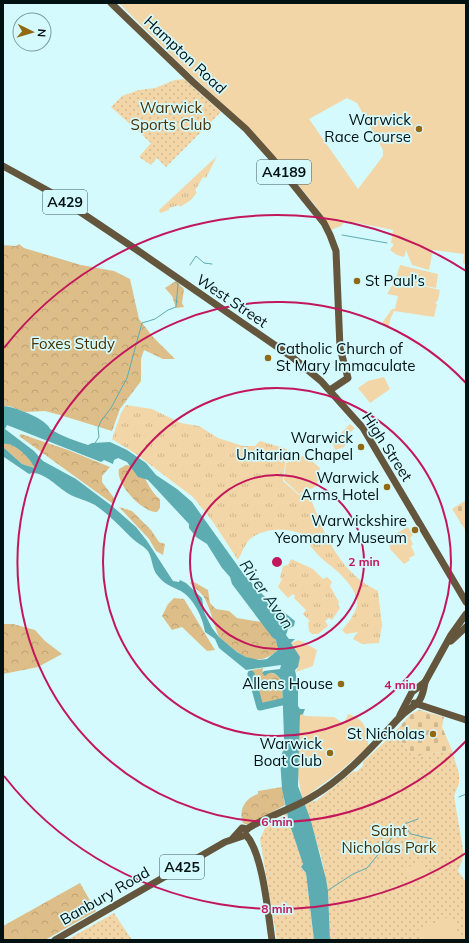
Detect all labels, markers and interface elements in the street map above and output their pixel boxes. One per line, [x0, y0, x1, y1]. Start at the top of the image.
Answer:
north arrow [12, 12, 52, 52]
street label: Hampton Road [140, 12, 231, 98]
text: N [35, 28, 49, 38]
park label: Warwick Sports Club [131, 98, 211, 134]
place label: Warwick Race Course [324, 110, 411, 146]
marker: Warwick Race Course [414, 124, 424, 134]
road number: A4189 [257, 160, 311, 184]
road number: A429 [43, 190, 87, 214]
street label: West Street [193, 270, 272, 331]
place label: St Paul's [365, 271, 425, 290]
marker: St Paul's [352, 276, 362, 286]
park label: Foxes Study [31, 334, 115, 353]
place label: Catholic Church of St Mary Immaculate [276, 339, 415, 375]
marker: Catholic Church of St Mary Immaculate [263, 353, 273, 363]
street label: High Street [358, 409, 417, 485]
place label: Warwick Unitarian Chapel [236, 428, 353, 464]
marker: Warwick Unitarian Chapel [356, 442, 366, 452]
place label: Warwick Arms Hotel [301, 468, 379, 504]
marker: Warwick Arms Hotel [382, 482, 392, 492]
place label: Warwickshire Yeomanry Museum [274, 511, 407, 547]
marker: Warwickshire Yeomanry Museum [410, 525, 420, 535]
text: 2 min [348, 554, 380, 569]
water label: River Avon [236, 555, 298, 633]
centre of rings [270, 555, 284, 569]
place label: Allens House [242, 674, 333, 693]
text: 4 min [384, 677, 416, 692]
marker: Allens House [336, 679, 346, 689]
place label: St Nicholas [347, 724, 425, 743]
marker: St Nicholas [428, 729, 438, 739]
place label: Warwick Boat Club [254, 734, 322, 770]
marker: Warwick Boat Club [325, 748, 335, 758]
text: 6 min [261, 814, 293, 829]
park label: Saint Nicholas Park [341, 821, 437, 857]
road number: A425 [160, 855, 204, 879]
street label: Banbury Road [57, 862, 153, 929]
text: 8 min [261, 901, 293, 916]

